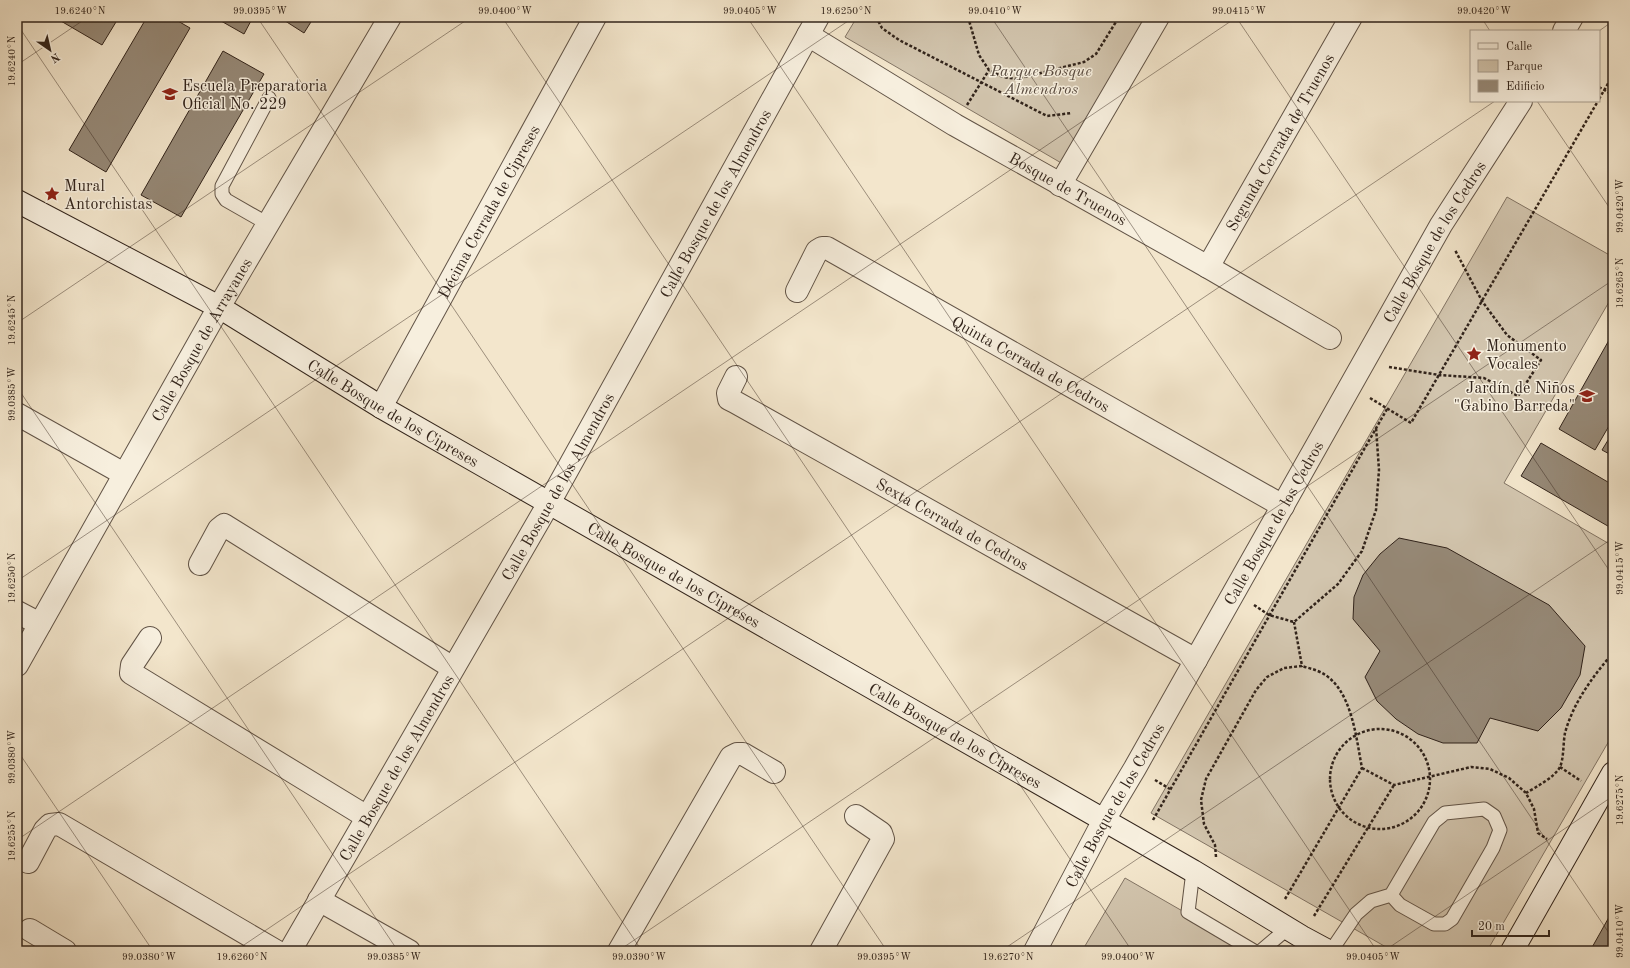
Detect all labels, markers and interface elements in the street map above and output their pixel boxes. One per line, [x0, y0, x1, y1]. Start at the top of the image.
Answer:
text: 19.6240°N [54, 6, 106, 16]
text: 99.0395°W [233, 6, 287, 16]
text: 99.0400°W [478, 6, 532, 16]
text: 99.0405°W [723, 6, 777, 16]
text: 19.6250°N [820, 6, 872, 16]
text: 99.0410°W [968, 6, 1022, 16]
text: 99.0415°W [1212, 6, 1266, 16]
text: 99.0420°W [1457, 6, 1511, 16]
north arrow [30, 30, 70, 70]
legend [1470, 30, 1600, 102]
text: 19.6240°N [7, 35, 17, 87]
text: Calle [1506, 41, 1532, 53]
text: N [48, 50, 61, 64]
street label: Segunda Cerrada de Truenos [1224, 52, 1338, 234]
text: Parque [1506, 61, 1543, 73]
park label: Parque Bosque Almendros [989, 64, 1092, 98]
place label: Escuela Preparatoria Oficial No. 229 [182, 79, 327, 113]
text: Edificio [1506, 81, 1545, 93]
school or university icon: Escuela Preparatoria Oficial No. 229 [161, 85, 179, 103]
street label: Calle Bosque de los Almendros [658, 107, 775, 301]
street label: Décima Cerrada de Cipreses [436, 123, 544, 302]
street label: Bosque de Truenos [1006, 151, 1129, 230]
street label: Calle Bosque de los Cedros [1381, 159, 1490, 326]
place label: Mural Antorchistas [64, 179, 152, 213]
text: 99.0420°W [1615, 179, 1625, 233]
place icon: Mural Antorchistas [43, 185, 61, 203]
street label: Calle Bosque de Arrayanes [150, 256, 256, 425]
text: 19.6265°N [1615, 257, 1625, 309]
text: 19.6245°N [7, 294, 17, 346]
street label: Quinta Cerrada de Cedros [948, 314, 1112, 416]
place label: Monumento Vocales [1486, 339, 1567, 373]
place icon: Monumento Vocales [1465, 345, 1483, 363]
street label: Calle Bosque de los Cipreses [304, 357, 481, 471]
text: 99.0385°W [7, 367, 17, 421]
place label: Jardín de Niños "Gabino Barreda" [1454, 381, 1575, 415]
school or university icon: Jardín de Niños "Gabino Barreda" [1578, 387, 1596, 405]
street label: Calle Bosque de los Almendros [500, 391, 618, 584]
street label: Calle Bosque de los Cedros [1222, 439, 1327, 609]
street label: Sexta Cerrada de Cedros [873, 477, 1030, 574]
street label: Calle Bosque de los Cipreses [584, 521, 762, 632]
text: 99.0415°W [1615, 541, 1625, 595]
text: 19.6250°N [7, 552, 17, 604]
street label: Calle Bosque de los Almendros [338, 672, 458, 864]
street label: Calle Bosque de los Cipreses [865, 681, 1043, 793]
street label: Calle Bosque de los Cedros [1064, 721, 1168, 891]
text: 99.0380°W [7, 730, 17, 784]
text: 19.6275°N [1615, 774, 1625, 826]
text: 19.6255°N [7, 810, 17, 862]
text: 99.0410°W [1615, 904, 1625, 958]
scale bar [1472, 912, 1549, 938]
text: 20 m [1478, 921, 1505, 933]
text: 99.0380°W [122, 952, 176, 962]
text: 19.6260°N [216, 952, 268, 962]
text: 99.0385°W [367, 952, 421, 962]
text: 99.0390°W [612, 952, 666, 962]
text: 99.0395°W [857, 952, 911, 962]
text: 19.6270°N [982, 952, 1034, 962]
text: 99.0400°W [1101, 952, 1155, 962]
text: 99.0405°W [1346, 952, 1400, 962]

